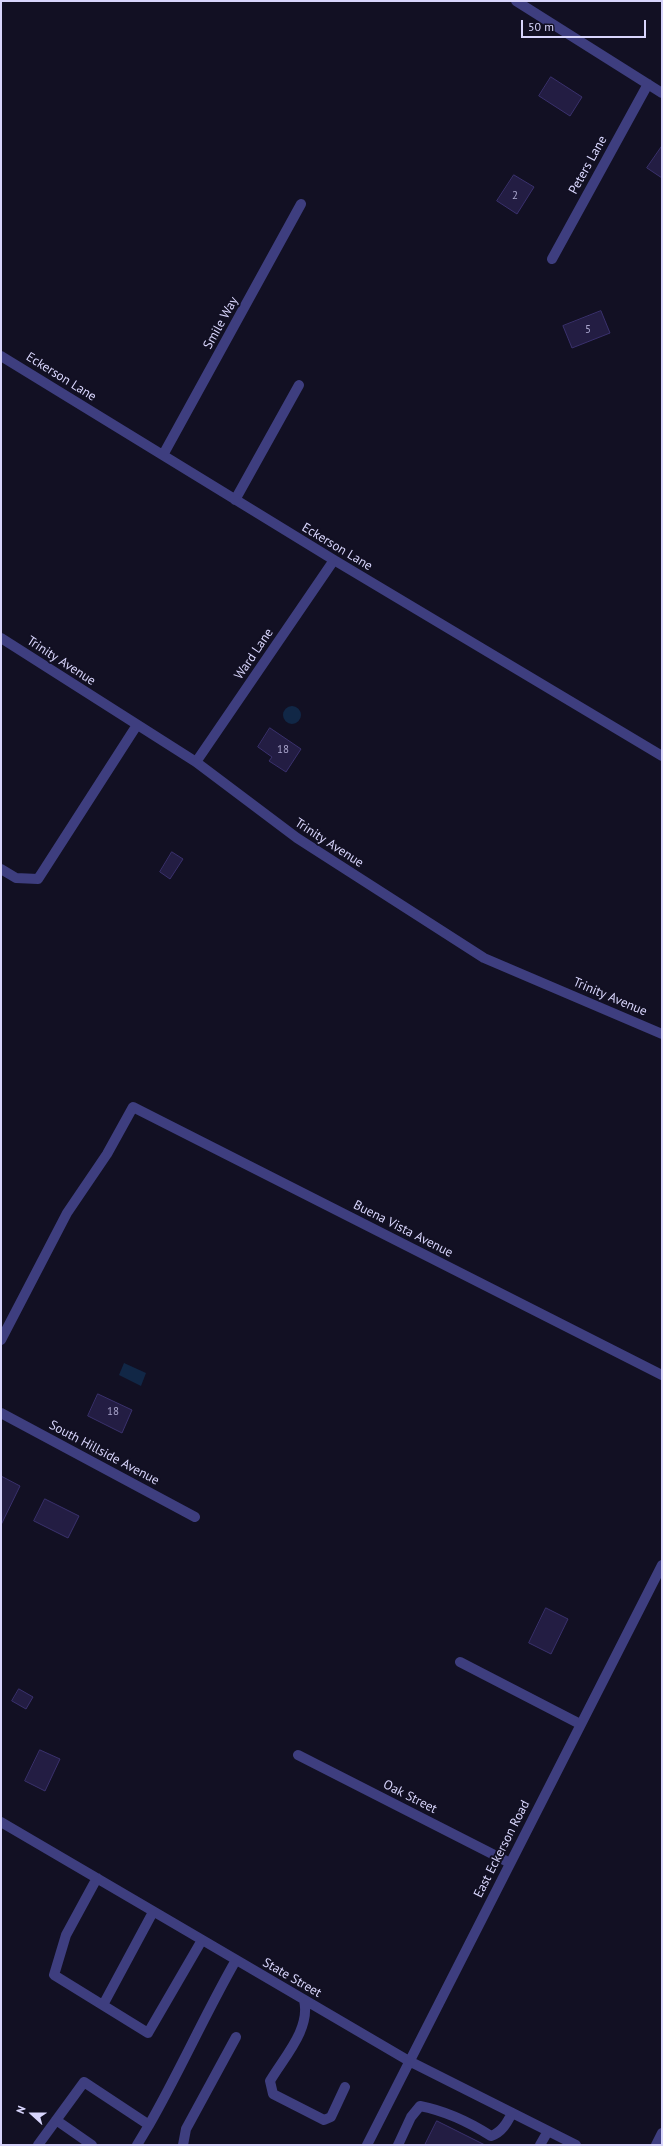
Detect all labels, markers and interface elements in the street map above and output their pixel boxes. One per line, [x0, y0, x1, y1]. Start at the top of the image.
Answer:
scale bar [523, 12, 648, 38]
text: 50 m [528, 19, 554, 34]
street label: Peters Lane [566, 133, 610, 197]
house number: 2 [512, 189, 518, 203]
street label: Smile Way [200, 294, 242, 352]
house number: 5 [585, 323, 591, 337]
street label: Eckerson Lane [23, 349, 99, 405]
street label: Eckerson Lane [299, 520, 375, 574]
street label: Ward Lane [231, 626, 277, 682]
street label: Trinity Avenue [24, 633, 98, 689]
house number: 18 [277, 743, 289, 757]
street label: Trinity Avenue [292, 815, 366, 871]
street label: Trinity Avenue [571, 974, 649, 1020]
street label: Buena Vista Avenue [351, 1197, 455, 1261]
house number: 18 [107, 1405, 119, 1419]
street label: South Hillside Avenue [46, 1417, 162, 1489]
street label: Oak Street [381, 1777, 439, 1817]
street label: East Eckerson Road [471, 1798, 533, 1900]
street label: State Street [260, 1955, 324, 2001]
north arrow [12, 2094, 52, 2134]
text: N [13, 2104, 29, 2116]

